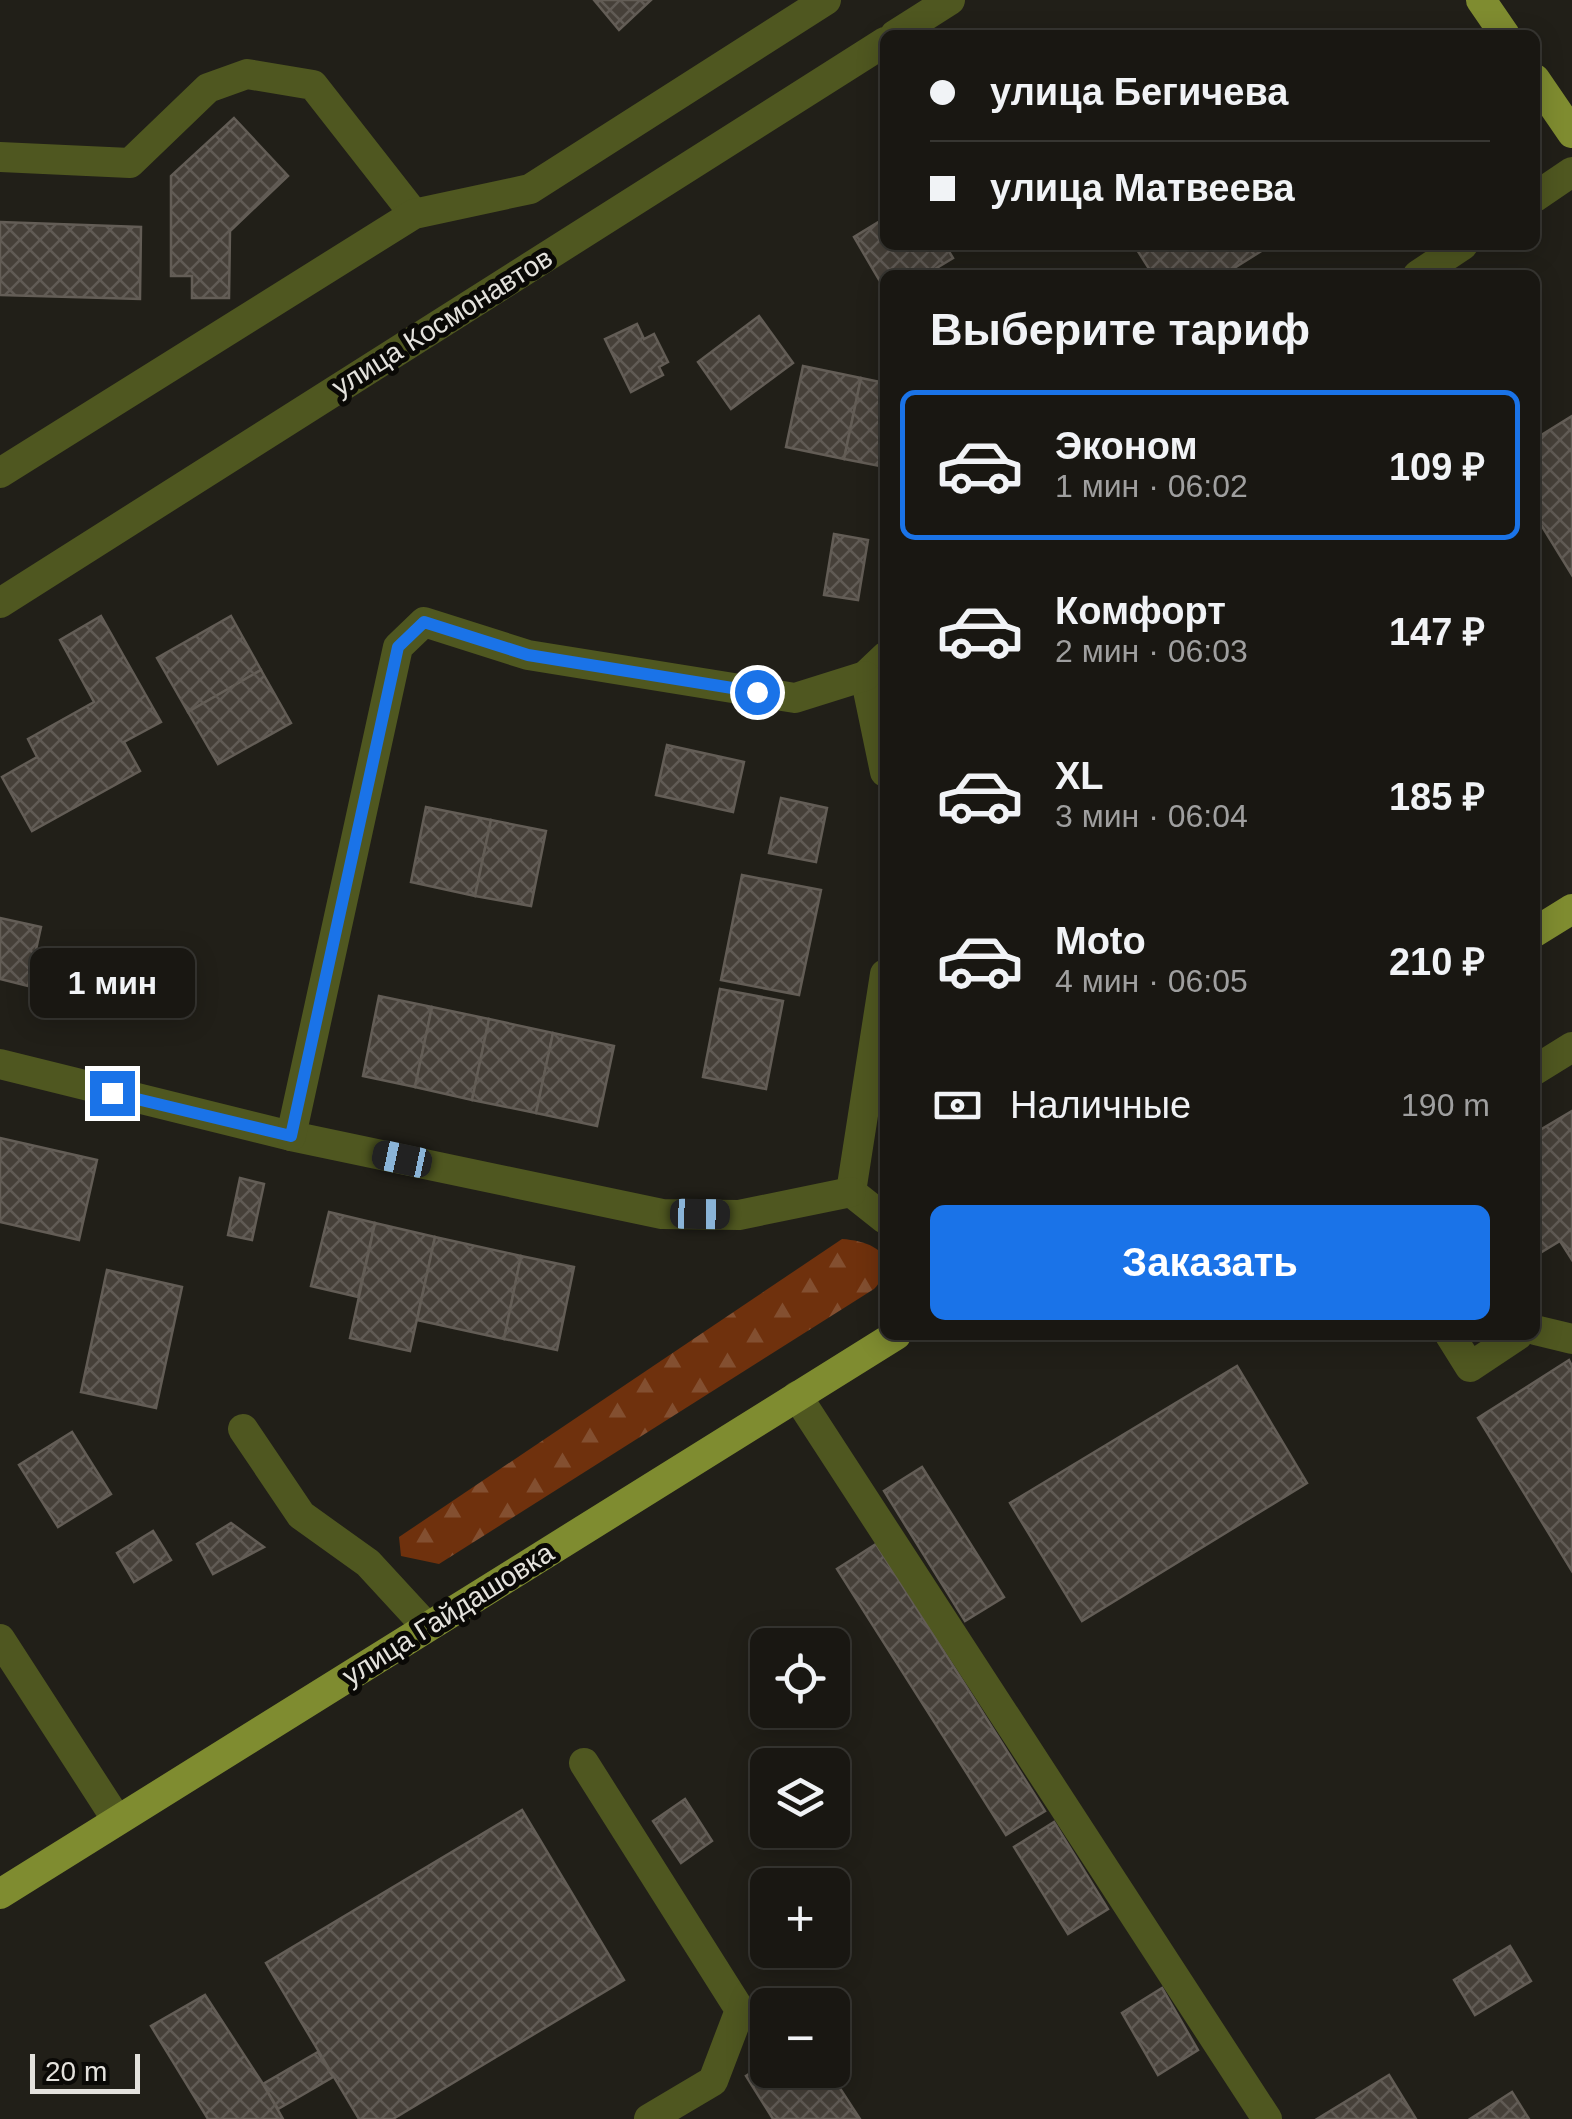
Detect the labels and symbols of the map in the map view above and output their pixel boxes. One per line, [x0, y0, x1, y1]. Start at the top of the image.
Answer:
street label: улица Космонавтов [326, 242, 558, 402]
route start [735, 670, 780, 715]
callout: 1 мин [29, 948, 194, 1018]
route end [90, 1071, 135, 1116]
car [370, 1138, 434, 1180]
car [670, 1198, 730, 1230]
street label: улица Гайдашовка [337, 1536, 560, 1691]
scale bar [30, 2049, 140, 2094]

